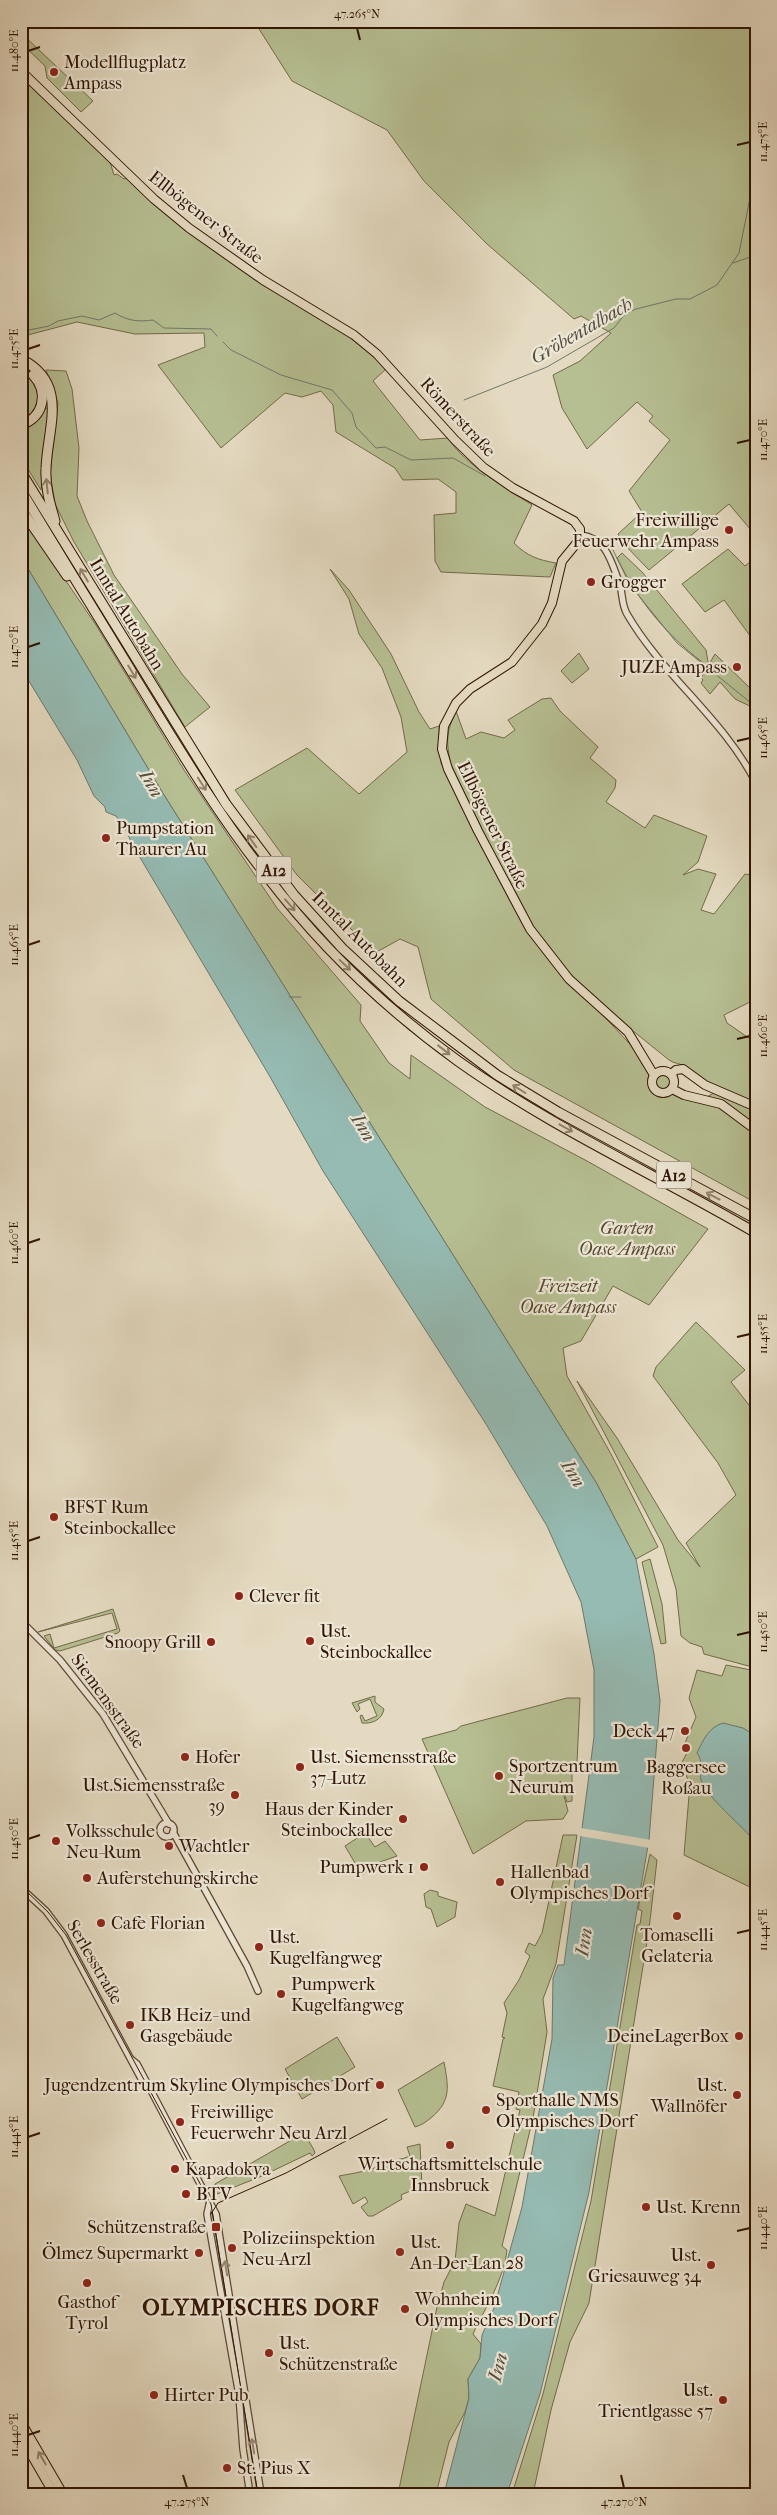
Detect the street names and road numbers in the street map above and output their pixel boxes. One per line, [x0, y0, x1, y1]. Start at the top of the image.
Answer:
street label: Ellbögener Straße [144, 166, 267, 269]
street label: Römerstraße [415, 373, 500, 462]
street label: Inntal Autobahn [85, 555, 169, 674]
street label: Ellbögener Straße [453, 758, 533, 892]
road number: A12 [256, 856, 292, 884]
street label: Inntal Autobahn [307, 887, 412, 992]
road number: A12 [656, 1162, 692, 1188]
street label: Siemensstraße [66, 1650, 149, 1753]
street label: Serlesstraße [62, 1916, 127, 2008]

